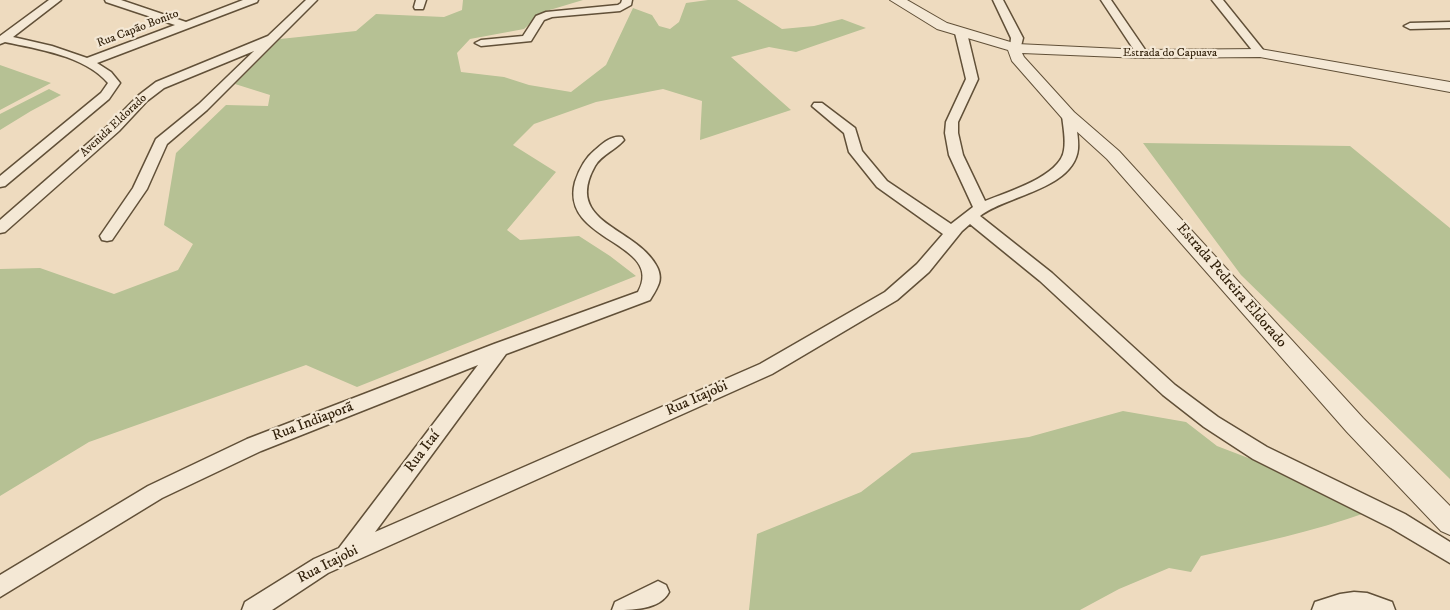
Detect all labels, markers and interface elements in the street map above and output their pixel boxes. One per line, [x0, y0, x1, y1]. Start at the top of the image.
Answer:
street label: Rua Capão Bonito [95, 7, 181, 51]
street label: Estrada do Capuava [1123, 47, 1217, 61]
street label: Avenida Eldorado [78, 91, 150, 161]
street label: Estrada Pedreira Eldorado [1172, 220, 1290, 352]
street label: Rua Itajobi [663, 377, 731, 421]
street label: Rua Indiaporã [270, 398, 356, 446]
street label: Rua Itaí [401, 428, 445, 476]
street label: Rua Itajobi [295, 542, 361, 588]

